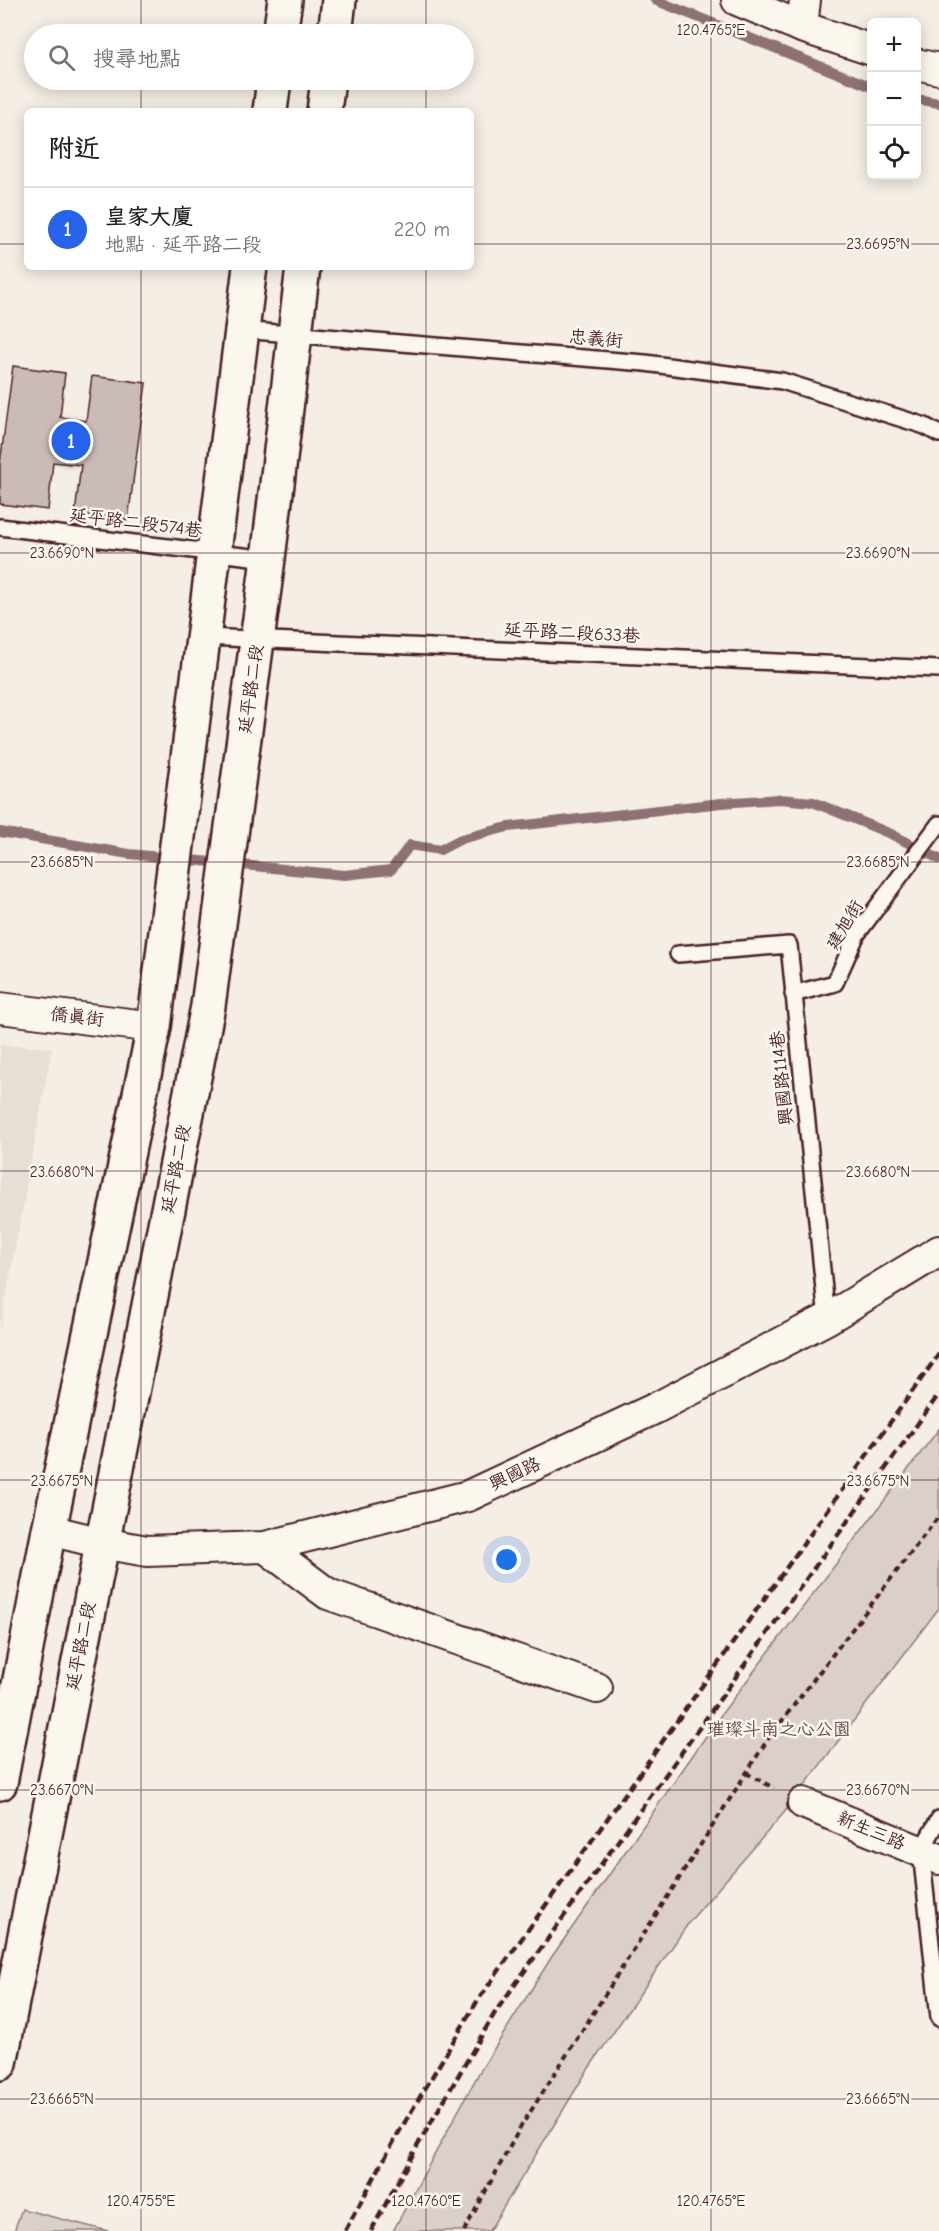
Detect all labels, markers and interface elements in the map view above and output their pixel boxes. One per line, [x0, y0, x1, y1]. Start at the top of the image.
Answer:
map controls [867, 18, 921, 180]
button: + [867, 18, 921, 72]
text: 120.4765°E [677, 21, 745, 39]
search box [24, 24, 474, 90]
icon: search [45, 41, 78, 74]
text: 搜尋地點 [93, 46, 181, 72]
button: − [867, 72, 921, 126]
button: locate [867, 126, 921, 180]
text: 附近 [48, 134, 100, 164]
text: 皇家大廈 [105, 204, 193, 230]
text: 1 [64, 218, 71, 241]
text: 220 m [394, 218, 450, 241]
text: 地點 · 延平路二段 [105, 233, 262, 256]
text: 23.6695°N [846, 235, 910, 253]
street label: 忠義街 [568, 326, 624, 352]
pin: 1 [52, 418, 90, 464]
street label: 延平路二段574巷 [68, 504, 204, 542]
text: 23.6690°N [30, 544, 94, 562]
text: 23.6690°N [846, 544, 910, 562]
street label: 延平路二段633巷 [504, 619, 640, 647]
street label: 延平路二段 [234, 643, 268, 735]
text: 23.6685°N [30, 853, 94, 871]
text: 23.6685°N [846, 853, 910, 871]
street label: 建旭街 [822, 896, 868, 954]
street label: 僑真街 [49, 1003, 105, 1031]
street label: 興國路114巷 [767, 1030, 797, 1126]
street label: 延平路二段 [157, 1123, 195, 1215]
text: 23.6680°N [30, 1163, 94, 1181]
text: 23.6680°N [846, 1163, 910, 1181]
street label: 興國路 [486, 1453, 544, 1495]
text: 23.6675°N [31, 1472, 93, 1490]
text: 23.6675°N [847, 1472, 909, 1490]
your location [492, 1545, 521, 1574]
street label: 延平路二段 [62, 1600, 100, 1692]
park label: 璀璨斗南之心公園 [707, 1719, 851, 1740]
text: 23.6670°N [30, 1781, 94, 1799]
text: 23.6670°N [846, 1781, 910, 1799]
street label: 新生三路 [834, 1807, 908, 1855]
text: 23.6665°N [30, 2090, 94, 2108]
text: 23.6665°N [846, 2090, 910, 2108]
text: 120.4755°E [107, 2192, 175, 2210]
text: 120.4760°E [391, 2192, 461, 2210]
text: 120.4765°E [677, 2192, 745, 2210]

